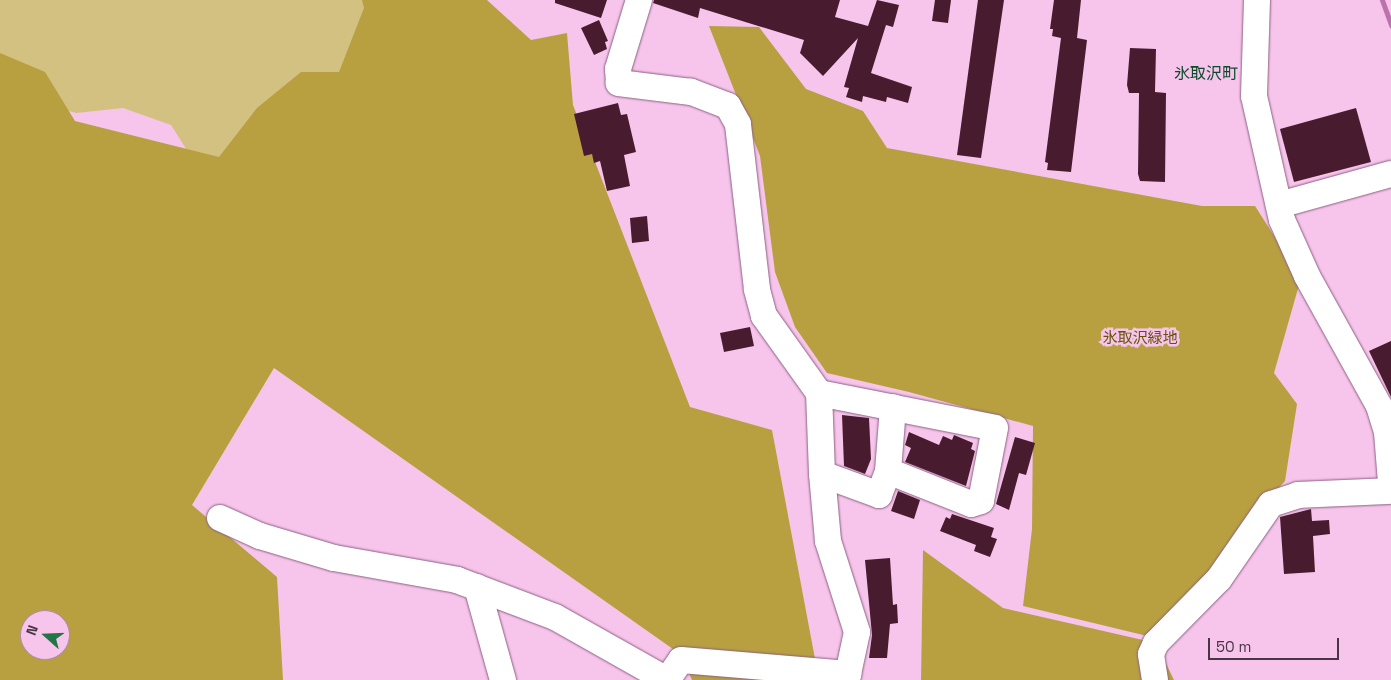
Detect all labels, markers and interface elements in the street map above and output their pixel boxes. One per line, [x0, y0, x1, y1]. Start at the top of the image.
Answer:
district label: 氷取沢町 [1174, 64, 1238, 84]
park label: 氷取沢緑地 [1103, 329, 1177, 347]
north arrow [20, 610, 70, 660]
text: N [22, 623, 42, 638]
scale bar [1211, 628, 1342, 660]
text: 50 m [1216, 637, 1251, 656]

